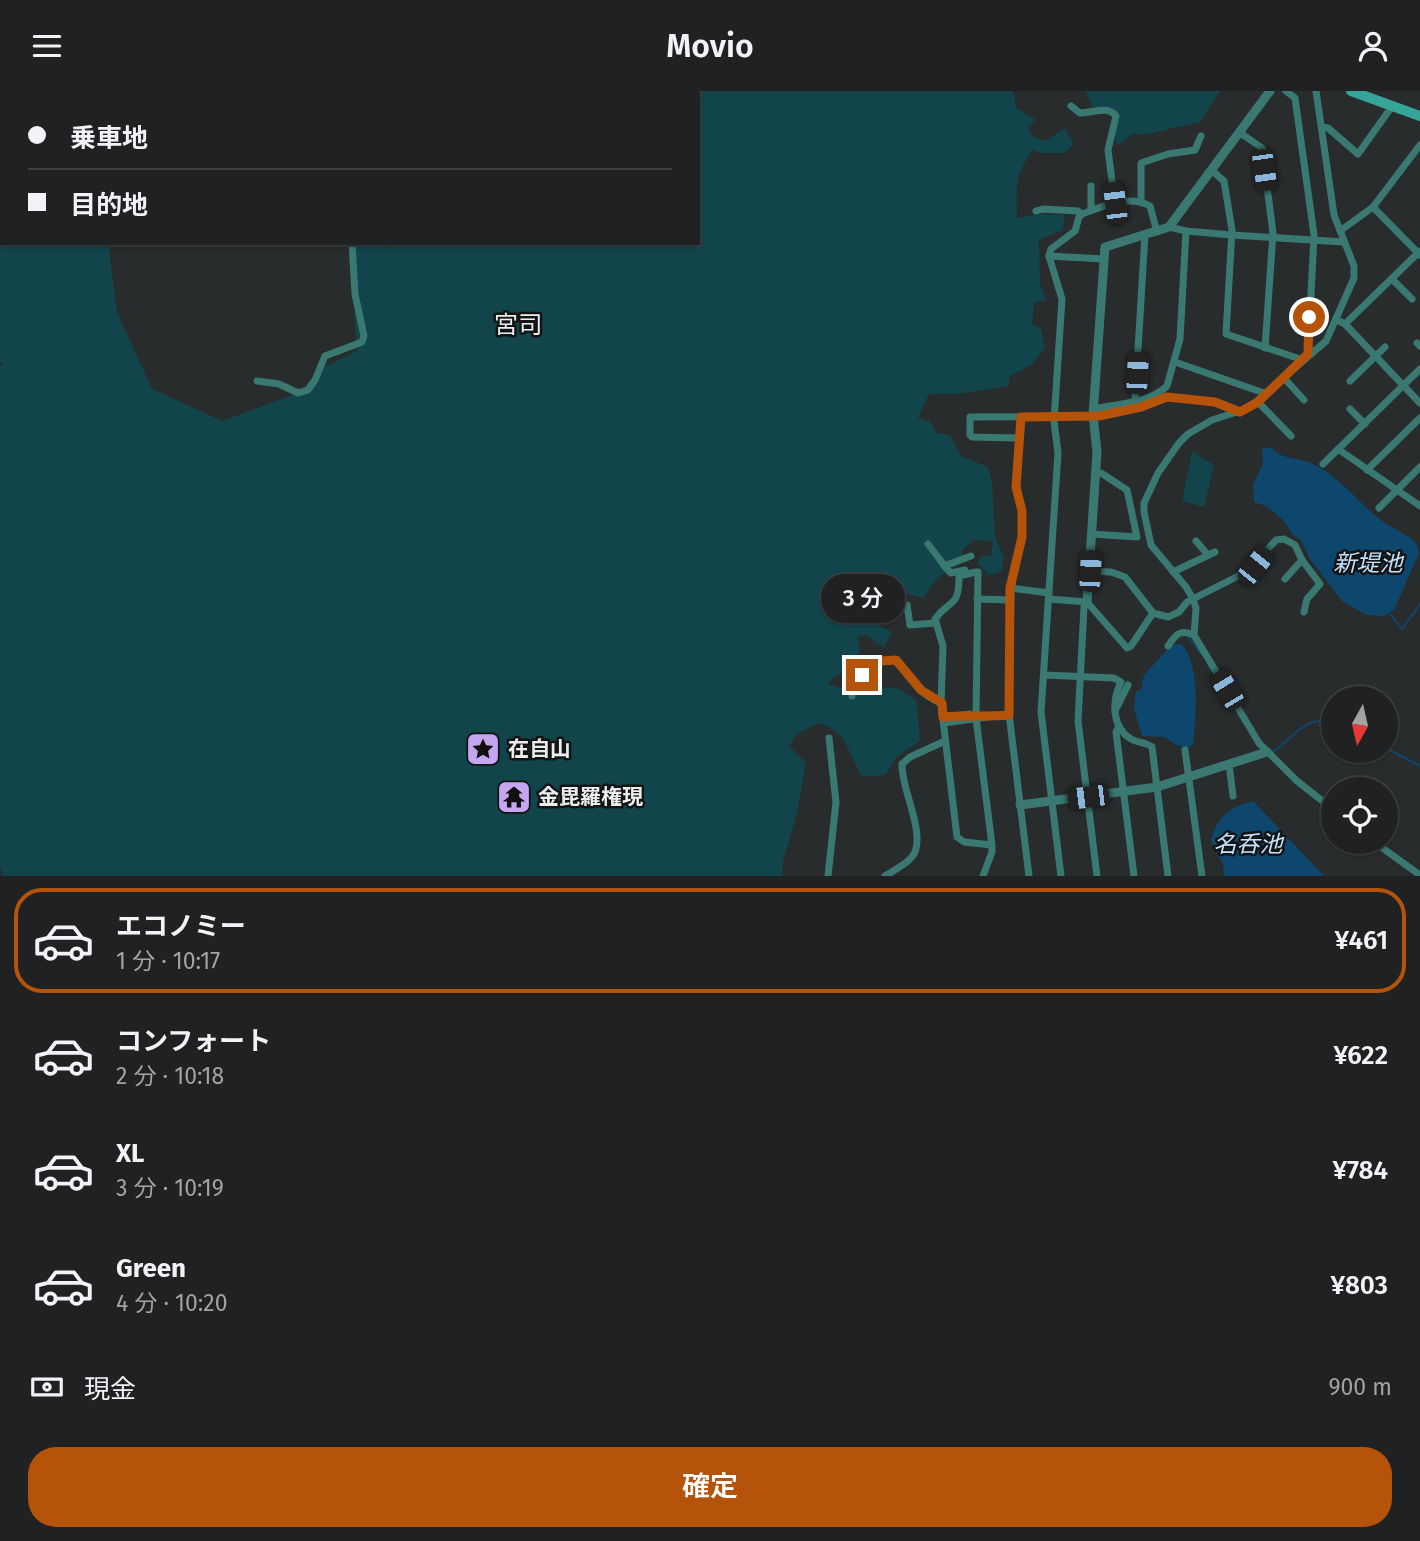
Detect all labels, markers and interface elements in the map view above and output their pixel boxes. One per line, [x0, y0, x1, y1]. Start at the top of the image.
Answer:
icon: menu [28, 27, 66, 65]
text: Movio [666, 27, 754, 65]
icon: person [1354, 27, 1392, 65]
text: 乗車地 [70, 123, 148, 154]
car [1251, 148, 1278, 192]
car [1103, 181, 1128, 225]
text: 目的地 [70, 190, 148, 221]
route start [1293, 301, 1325, 333]
district label: 宮司 [494, 311, 542, 339]
car [1126, 351, 1149, 395]
car [1234, 543, 1277, 589]
car [1079, 549, 1102, 593]
water label: 新堤池 [1334, 549, 1405, 577]
callout: 3 分 [820, 573, 904, 623]
text: 3 分 [843, 584, 883, 612]
route end [846, 659, 878, 691]
car [1208, 667, 1247, 713]
north arrow [1321, 686, 1398, 763]
map controls [1321, 686, 1398, 854]
place icon: 在自山 [464, 730, 502, 768]
place label: 在自山 [508, 736, 571, 762]
button: locate [1321, 777, 1398, 854]
temple icon: 金毘羅権現 [495, 778, 533, 816]
place label: 金毘羅権現 [538, 784, 643, 810]
car [1066, 784, 1111, 810]
water label: 名呑池 [1214, 830, 1285, 858]
icon: car [32, 909, 95, 972]
text: エコノミー [116, 911, 246, 942]
text: ¥461 [1335, 925, 1388, 956]
text: 1 分 · 10:17 [116, 947, 220, 975]
icon: car [32, 1024, 95, 1087]
text: コンフォート [116, 1026, 271, 1057]
text: ¥622 [1333, 1040, 1388, 1071]
text: 2 分 · 10:18 [116, 1062, 224, 1090]
text: XL [116, 1138, 144, 1169]
icon: car [32, 1139, 95, 1202]
text: ¥784 [1332, 1155, 1388, 1186]
text: 3 分 · 10:19 [116, 1174, 224, 1202]
text: Green [116, 1253, 186, 1284]
icon: car [32, 1254, 95, 1317]
text: ¥803 [1331, 1270, 1388, 1301]
text: 4 分 · 10:20 [116, 1289, 228, 1317]
icon: cash [28, 1368, 66, 1406]
text: 900 m [1328, 1373, 1392, 1401]
text: 現金 [84, 1374, 136, 1405]
button: 確定 [28, 1447, 1392, 1527]

